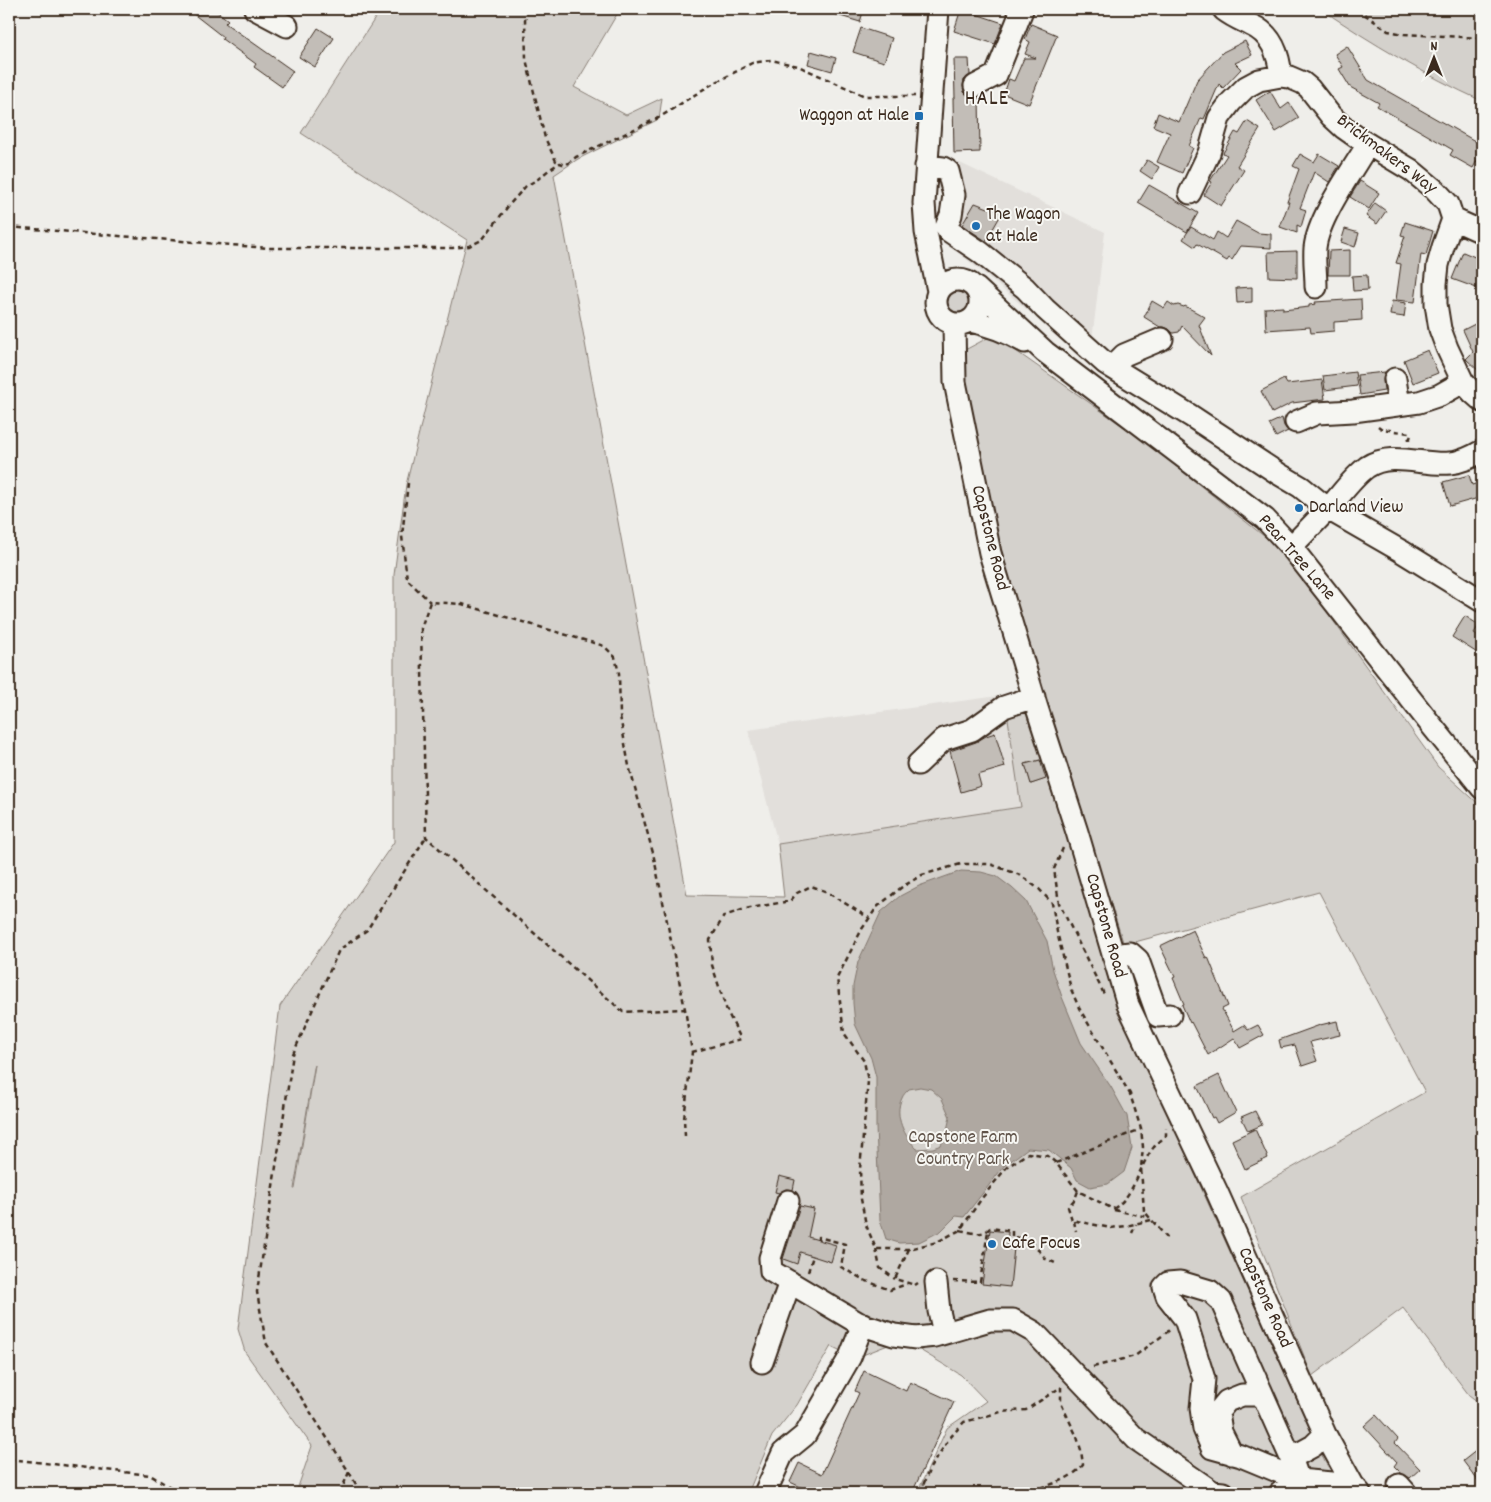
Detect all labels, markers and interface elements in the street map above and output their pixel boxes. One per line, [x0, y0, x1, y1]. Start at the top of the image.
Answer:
north arrow [1408, 32, 1458, 82]
text: N [1431, 37, 1438, 57]
district label: HALE [965, 85, 1009, 115]
place label: Waggon at Hale [799, 103, 909, 130]
street label: Brickmakers Way [1330, 108, 1442, 202]
marker: Waggon at Hale [913, 110, 925, 122]
place label: The Wagon at Hale [986, 202, 1060, 251]
marker: The Wagon at Hale [970, 220, 982, 232]
street label: Capstone Road [963, 483, 1015, 593]
place label: Darland View [1309, 495, 1403, 522]
marker: Darland View [1293, 502, 1305, 514]
street label: Pear Tree Lane [1251, 509, 1341, 607]
street label: Capstone Road [1077, 871, 1133, 981]
park label: Capstone Farm Country Park [908, 1125, 1018, 1174]
place label: Cafe Focus [1002, 1231, 1080, 1258]
marker: Cafe Focus [986, 1238, 998, 1250]
street label: Capstone Road [1230, 1243, 1298, 1353]

